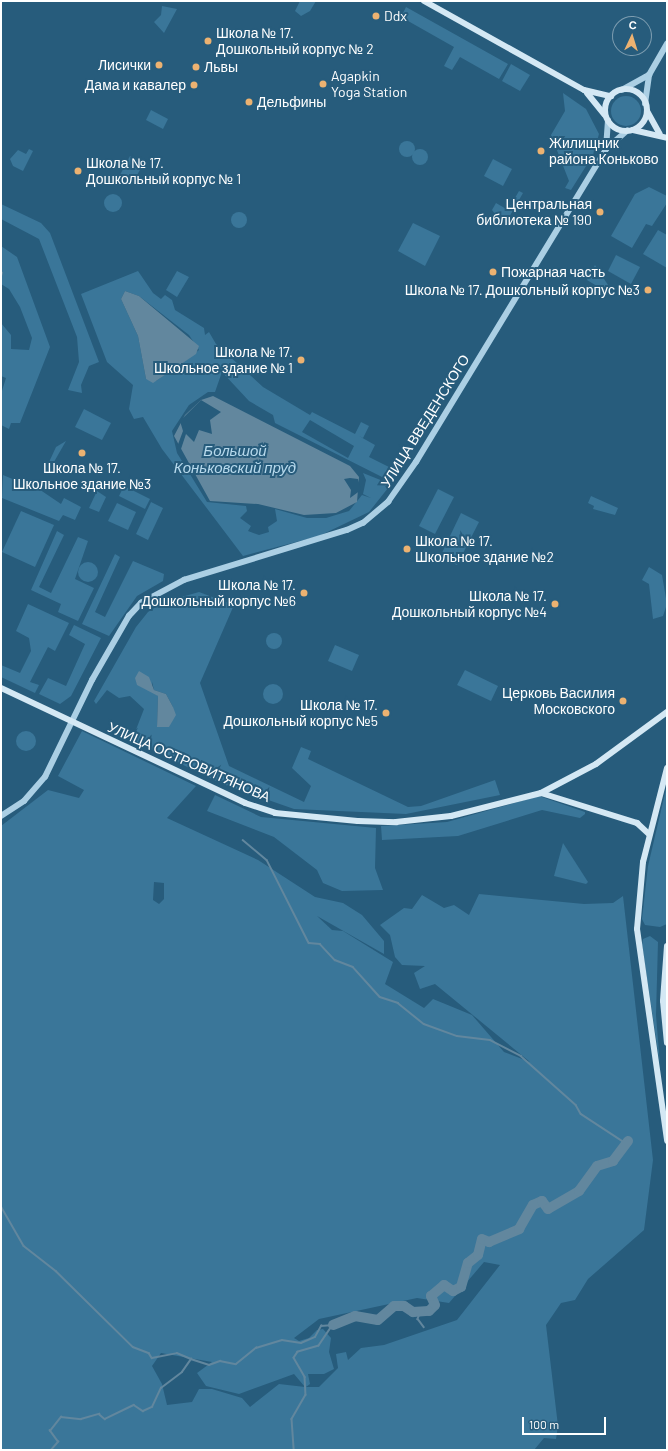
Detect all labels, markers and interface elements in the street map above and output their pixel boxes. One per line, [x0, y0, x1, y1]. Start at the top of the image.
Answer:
place label: Ddx [384, 8, 407, 24]
marker: Ddx [371, 11, 381, 21]
north arrow [612, 16, 652, 56]
text: С [628, 18, 637, 31]
place label: Школа № 17. Дошкольный корпус № 2 [216, 25, 374, 58]
marker: Школа № 17. Дошкольный корпус № 2 [203, 36, 213, 46]
place label: Лисички [98, 57, 151, 73]
place label: Львы [204, 59, 238, 75]
marker: Лисички [154, 60, 164, 70]
marker: Львы [191, 62, 201, 72]
place label: Agapkin Yoga Station [331, 68, 407, 100]
place label: Дама и кавалер [85, 77, 186, 93]
marker: Agapkin Yoga Station [318, 79, 328, 89]
marker: Дама и кавалер [189, 80, 199, 90]
place label: Дельфины [257, 94, 326, 110]
marker: Дельфины [244, 97, 254, 107]
place label: Жилищник района Коньково [549, 135, 659, 168]
marker: Жилищник района Коньково [536, 146, 546, 156]
place label: Школа № 17. Дошкольный корпус № 1 [86, 155, 241, 188]
marker: Школа № 17. Дошкольный корпус № 1 [73, 166, 83, 176]
place label: Центральная библиотека № 190 [476, 196, 592, 228]
marker: Центральная библиотека № 190 [595, 207, 605, 217]
place label: Пожарная часть [501, 264, 605, 280]
marker: Пожарная часть [488, 267, 498, 277]
place label: Школа № 17. Дошкольный корпус №3 [405, 282, 640, 298]
marker: Школа № 17. Дошкольный корпус №3 [643, 285, 653, 295]
place label: Школа № 17. Школьное здание № 1 [154, 344, 293, 376]
street label: УЛИЦА ВВЕДЕНСКОГО [377, 351, 473, 491]
marker: Школа № 17. Школьное здание № 1 [296, 355, 306, 365]
water label: Большой Коньковский пруд [174, 441, 296, 476]
marker: Школа № 17. Школьное здание №3 [77, 448, 87, 458]
place label: Школа № 17. Школьное здание №3 [13, 460, 151, 492]
place label: Школа № 17. Школьное здание №2 [415, 533, 554, 566]
marker: Школа № 17. Школьное здание №2 [402, 544, 412, 554]
place label: Школа № 17. Дошкольный корпус №6 [141, 577, 296, 610]
marker: Школа № 17. Дошкольный корпус №6 [299, 588, 309, 598]
place label: Школа № 17. Дошкольный корпус №4 [392, 588, 547, 620]
marker: Школа № 17. Дошкольный корпус №4 [550, 599, 560, 609]
place label: Церковь Василия Московского [502, 685, 615, 718]
marker: Церковь Василия Московского [618, 696, 628, 706]
place label: Школа № 17. Дошкольный корпус №5 [223, 697, 378, 730]
marker: Школа № 17. Дошкольный корпус №5 [381, 708, 391, 718]
street label: УЛИЦА ОСТРОВИТЯНОВА [105, 719, 273, 805]
scale bar [524, 1409, 608, 1435]
text: 100 m [529, 1417, 559, 1431]

